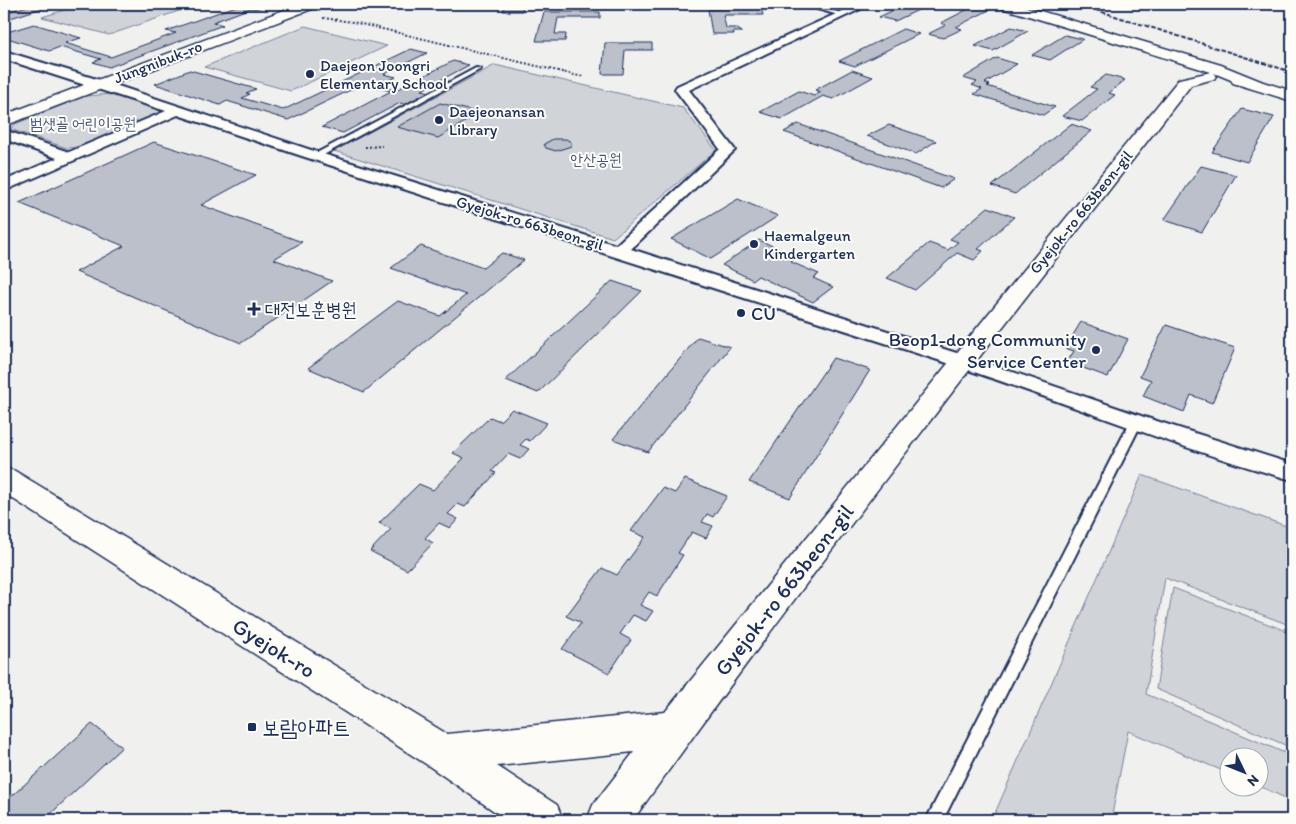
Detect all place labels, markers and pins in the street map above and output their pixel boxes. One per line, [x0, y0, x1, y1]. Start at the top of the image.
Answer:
place label: Daejeon Joongri Elementary School [320, 56, 448, 93]
marker: Daejeon Joongri Elementary School [304, 68, 316, 80]
place label: Daejeonansan Library [449, 102, 545, 139]
marker: Daejeonansan Library [433, 114, 445, 126]
place label: Haemalgeun Kindergarten [764, 226, 855, 263]
marker: Haemalgeun Kindergarten [748, 238, 760, 250]
place label: 대전보훈병원 [265, 298, 357, 321]
marker: 대전보훈병원 [247, 302, 261, 316]
place label: CU [751, 302, 776, 325]
marker: CU [735, 307, 747, 319]
place label: Beop1-dong Community Service Center [889, 328, 1086, 373]
marker: Beop1-dong Community Service Center [1090, 344, 1102, 356]
place label: 보람아파트 [262, 714, 351, 741]
marker: 보람아파트 [246, 721, 258, 733]

